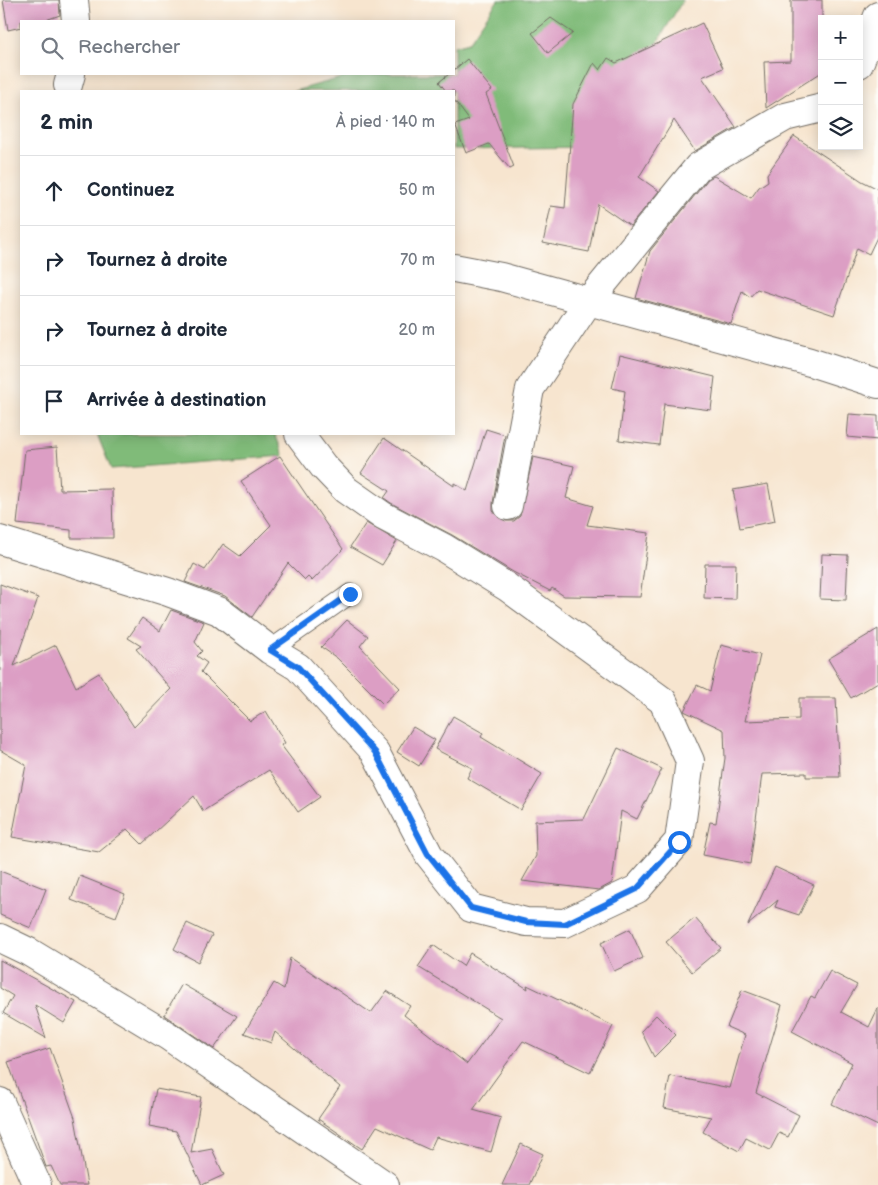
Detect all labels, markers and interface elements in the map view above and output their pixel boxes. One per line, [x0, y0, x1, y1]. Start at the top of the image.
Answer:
map controls [818, 15, 863, 150]
button: + [818, 15, 863, 60]
search box [20, 20, 455, 75]
icon: search [38, 34, 66, 62]
text: Rechercher [78, 36, 180, 59]
button: − [818, 60, 863, 105]
button: layers [818, 105, 863, 150]
text: 2 min [40, 110, 93, 135]
text: À pied · 140 m [336, 113, 435, 132]
icon: ahead [40, 177, 68, 205]
text: Continuez [87, 179, 174, 202]
text: 50 m [399, 181, 435, 200]
icon: right [40, 247, 68, 275]
text: Tournez à droite [87, 249, 228, 272]
text: 70 m [400, 251, 435, 270]
icon: right [40, 317, 68, 345]
text: Tournez à droite [87, 319, 228, 342]
text: 20 m [399, 321, 435, 340]
icon: arrive [40, 387, 68, 415]
text: Arrivée à destination [87, 389, 266, 412]
route end [339, 583, 362, 606]
route start [668, 831, 691, 854]

